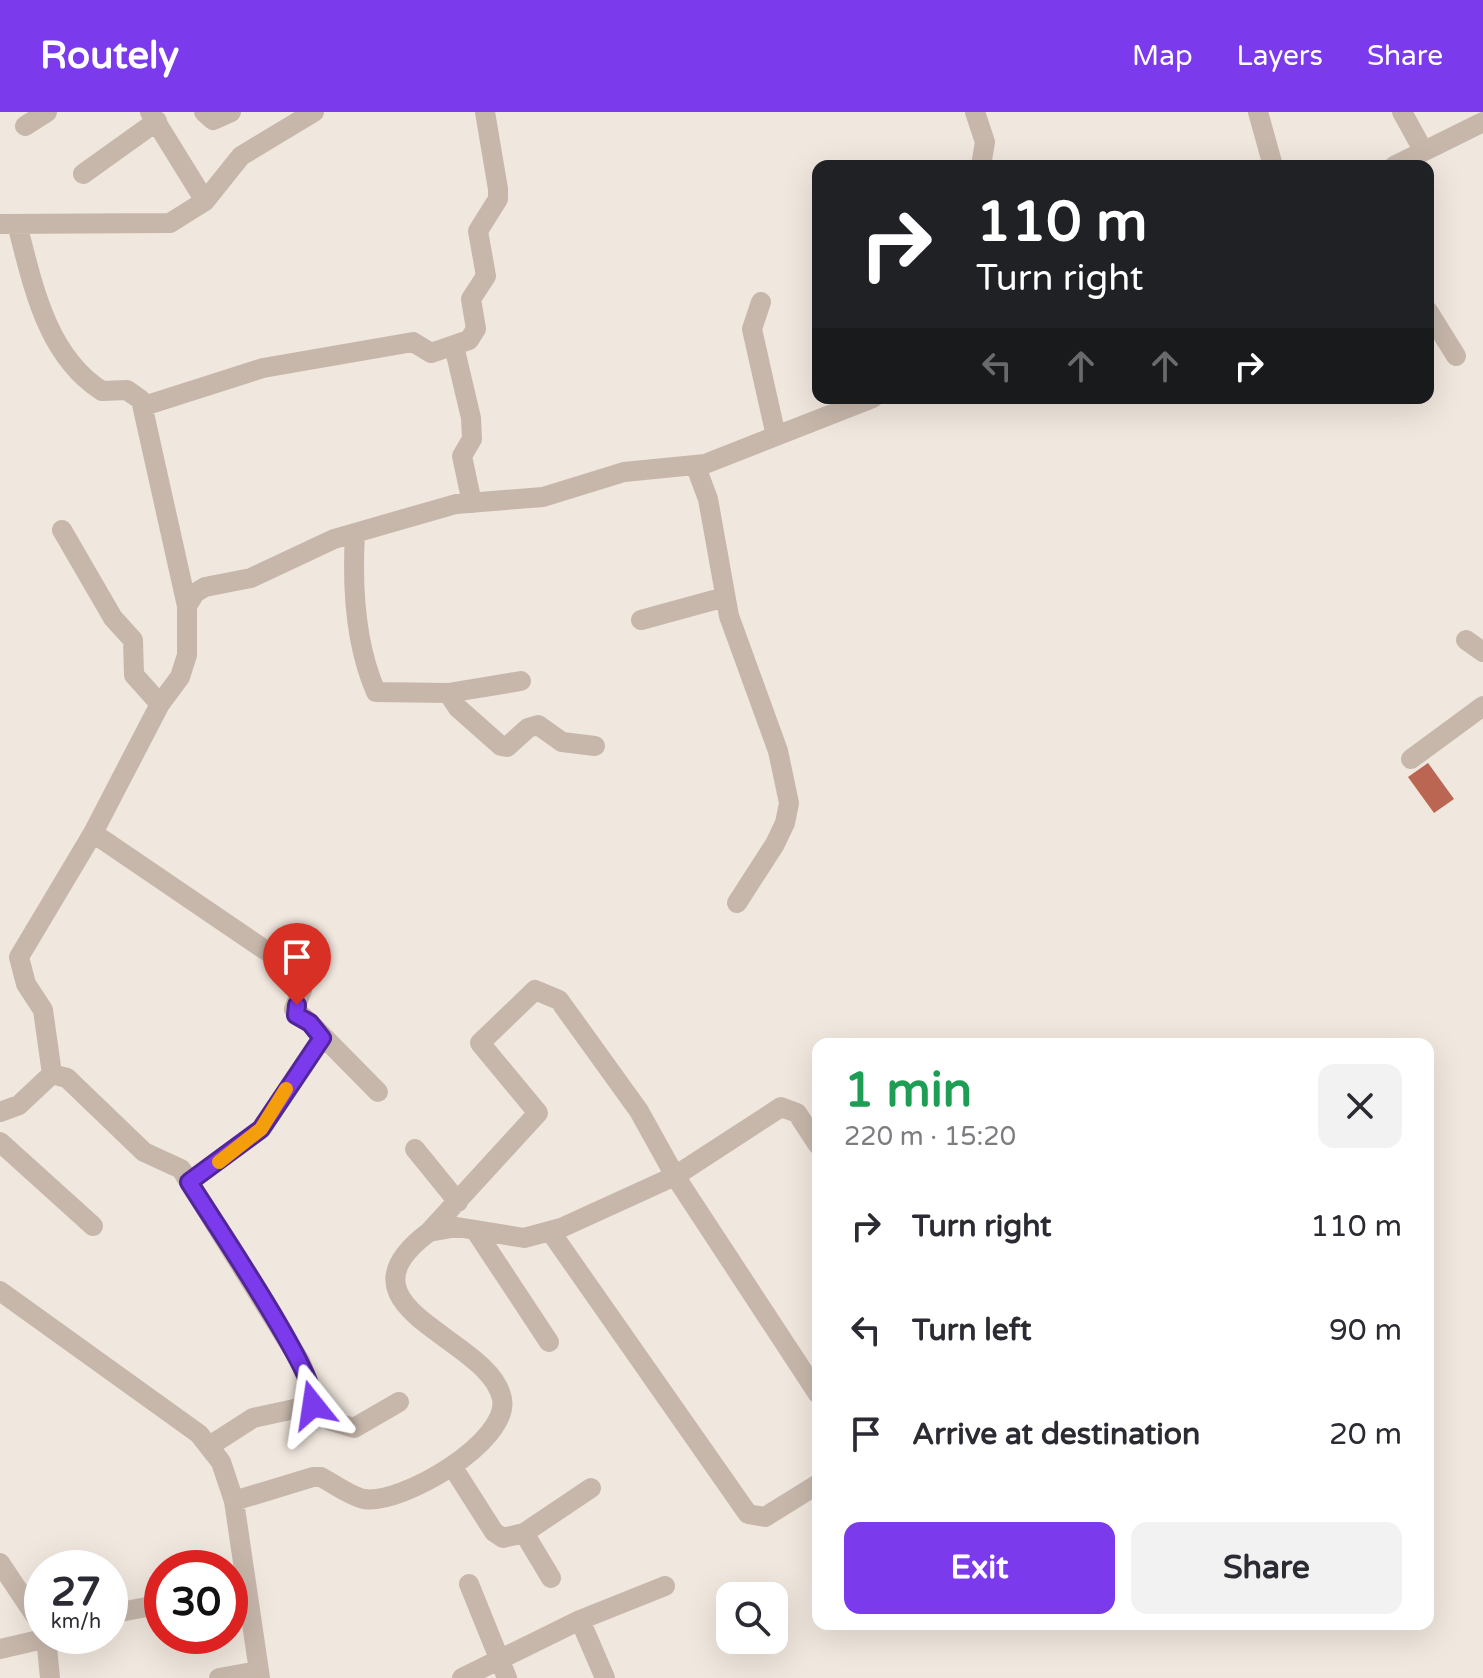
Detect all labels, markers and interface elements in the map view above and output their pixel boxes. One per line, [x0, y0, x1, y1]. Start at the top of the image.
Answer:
text: Routely [40, 33, 179, 79]
text: Map [1132, 39, 1193, 73]
text: Layers [1237, 39, 1323, 73]
text: Share [1367, 39, 1443, 73]
text: 110 m [976, 189, 1147, 256]
icon: right [844, 192, 948, 296]
text: Turn right [976, 257, 1143, 300]
icon: left [975, 344, 1019, 388]
icon: ahead [1059, 344, 1103, 388]
icon: ahead [1143, 344, 1187, 388]
icon: right [1227, 344, 1271, 388]
pin [263, 923, 331, 1005]
icon: arrive [275, 935, 319, 979]
text: 1 min [844, 1062, 972, 1120]
button: close [1318, 1064, 1402, 1148]
text: 220 m · 15:20 [844, 1121, 1016, 1152]
icon: right [844, 1204, 888, 1248]
text: Turn right [912, 1208, 1052, 1245]
text: 110 m [1310, 1208, 1402, 1245]
icon: left [844, 1308, 888, 1352]
text: Turn left [912, 1312, 1031, 1349]
text: 90 m [1329, 1312, 1402, 1349]
position arrow [271, 1363, 355, 1447]
icon: arrive [844, 1412, 888, 1456]
text: Arrive at destination [912, 1416, 1200, 1453]
text: 20 m [1329, 1416, 1402, 1453]
button: Exit [844, 1522, 1115, 1614]
button: Share [1131, 1522, 1402, 1614]
speed limit sign: 30 [144, 1550, 248, 1654]
text: 27 [51, 1568, 101, 1616]
map controls [716, 1582, 788, 1654]
button: search [716, 1582, 788, 1654]
text: km/h [51, 1610, 101, 1634]

